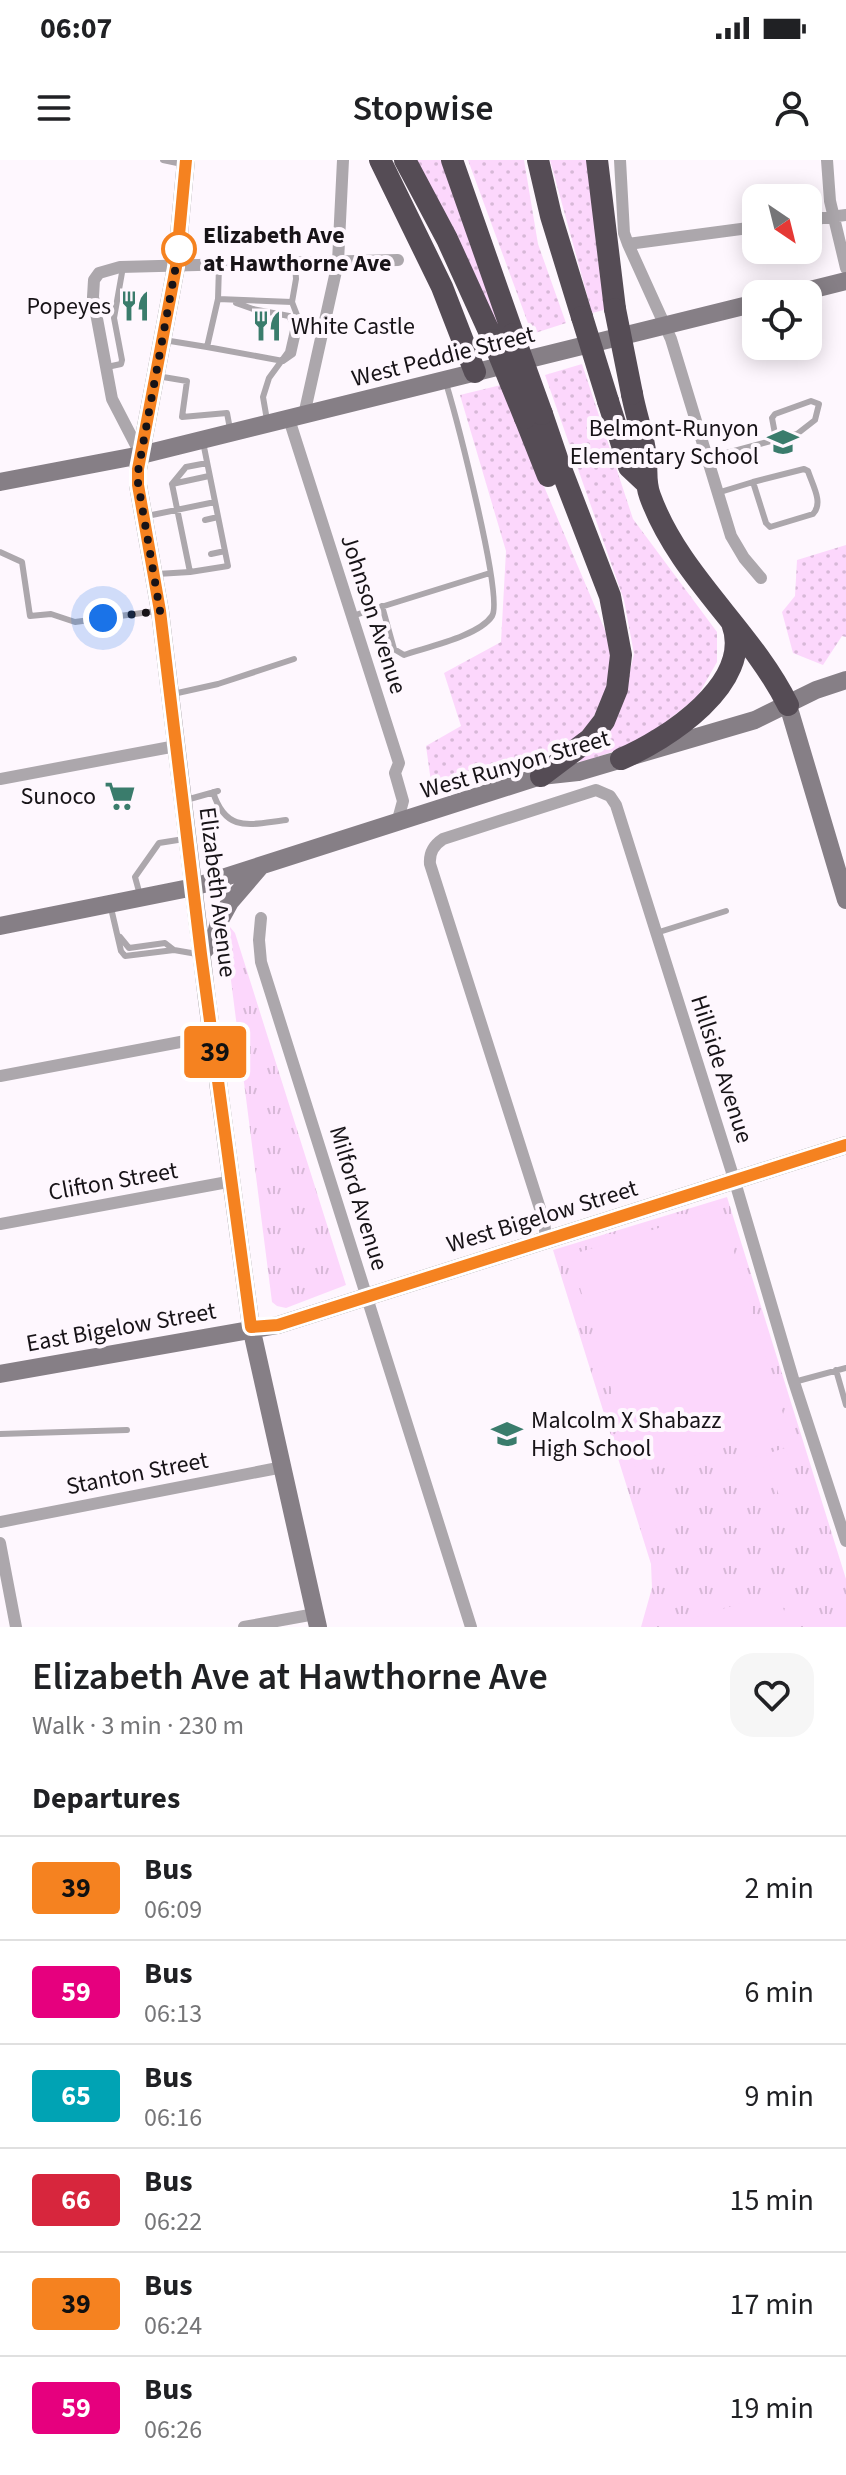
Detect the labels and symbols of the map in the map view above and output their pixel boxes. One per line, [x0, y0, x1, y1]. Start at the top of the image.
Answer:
north arrow [742, 184, 822, 264]
place label: Elizabeth Ave at Hawthorne Ave [203, 218, 392, 281]
marker: Elizabeth Ave at Hawthorne Ave [162, 232, 196, 266]
place label: Popeyes [27, 289, 111, 324]
restaurant icon: Popeyes [118, 289, 152, 323]
restaurant icon: White Castle [250, 309, 284, 343]
place label: White Castle [291, 309, 415, 344]
street label: West Peddie Street [348, 317, 538, 396]
place label: Belmont-Runyon Elementary School [570, 411, 759, 474]
school or university icon: Belmont-Runyon Elementary School [766, 425, 800, 459]
street label: Johnson Avenue [331, 530, 416, 698]
your location [83, 598, 123, 638]
street label: West Runyon Street [416, 721, 614, 808]
place label: Sunoco [21, 779, 96, 814]
supermarket icon: Sunoco [103, 779, 137, 813]
street label: Elizabeth Avenue [190, 805, 245, 979]
street label: Hillside Avenue [681, 991, 762, 1148]
line badge: 39 [179, 1026, 251, 1078]
street label: Milford Avenue [320, 1122, 397, 1275]
street label: Clifton Street [46, 1153, 180, 1210]
street label: West Bigelow Street [442, 1171, 642, 1262]
street label: East Bigelow Street [23, 1294, 219, 1361]
place label: Malcolm X Shabazz High School [531, 1403, 721, 1466]
school or university icon: Malcolm X Shabazz High School [490, 1417, 524, 1451]
street label: Stanton Street [63, 1443, 211, 1504]

